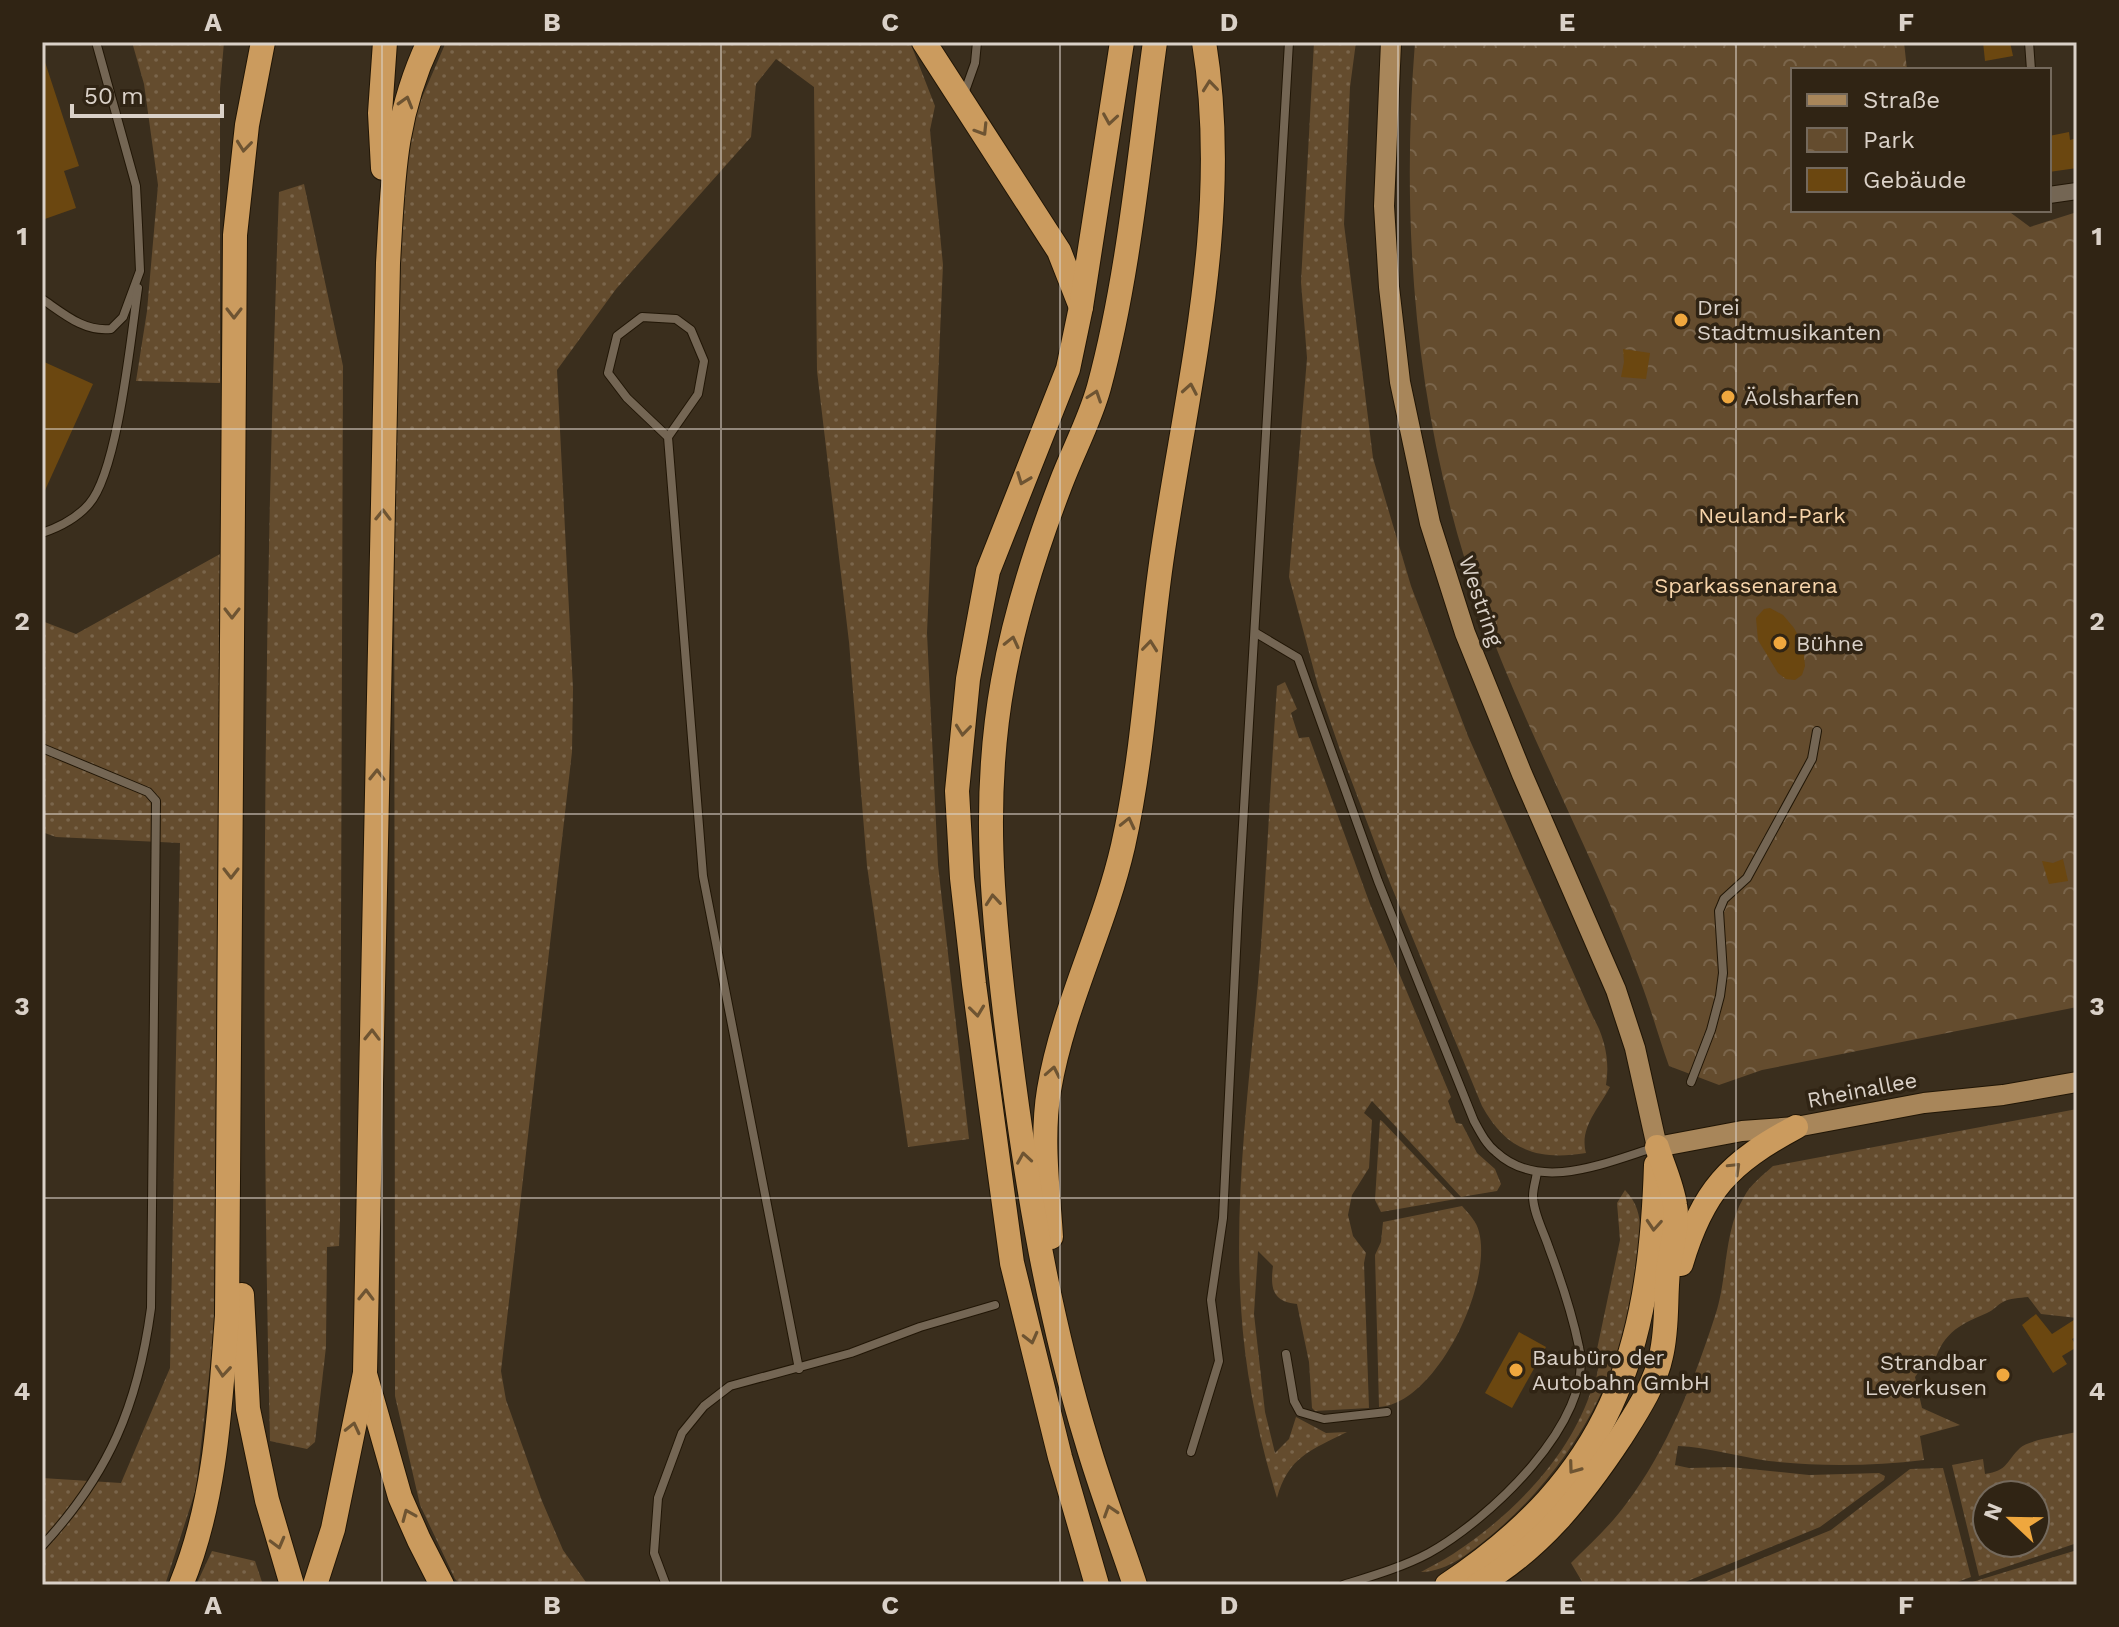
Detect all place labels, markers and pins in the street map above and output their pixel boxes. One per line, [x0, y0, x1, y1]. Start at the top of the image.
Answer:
place label: Drei Stadtmusikanten [1697, 295, 1881, 345]
marker: Drei Stadtmusikanten [1672, 311, 1690, 329]
place label: Äolsharfen [1744, 385, 1860, 410]
marker: Äolsharfen [1719, 388, 1737, 406]
place label: Bühne [1796, 631, 1864, 656]
marker: Bühne [1771, 634, 1789, 652]
place label: Baubüro der Autobahn GmbH [1532, 1345, 1710, 1395]
place label: Strandbar Leverkusen [1865, 1350, 1987, 1400]
marker: Baubüro der Autobahn GmbH [1507, 1361, 1525, 1379]
marker: Strandbar Leverkusen [1994, 1366, 2012, 1384]

